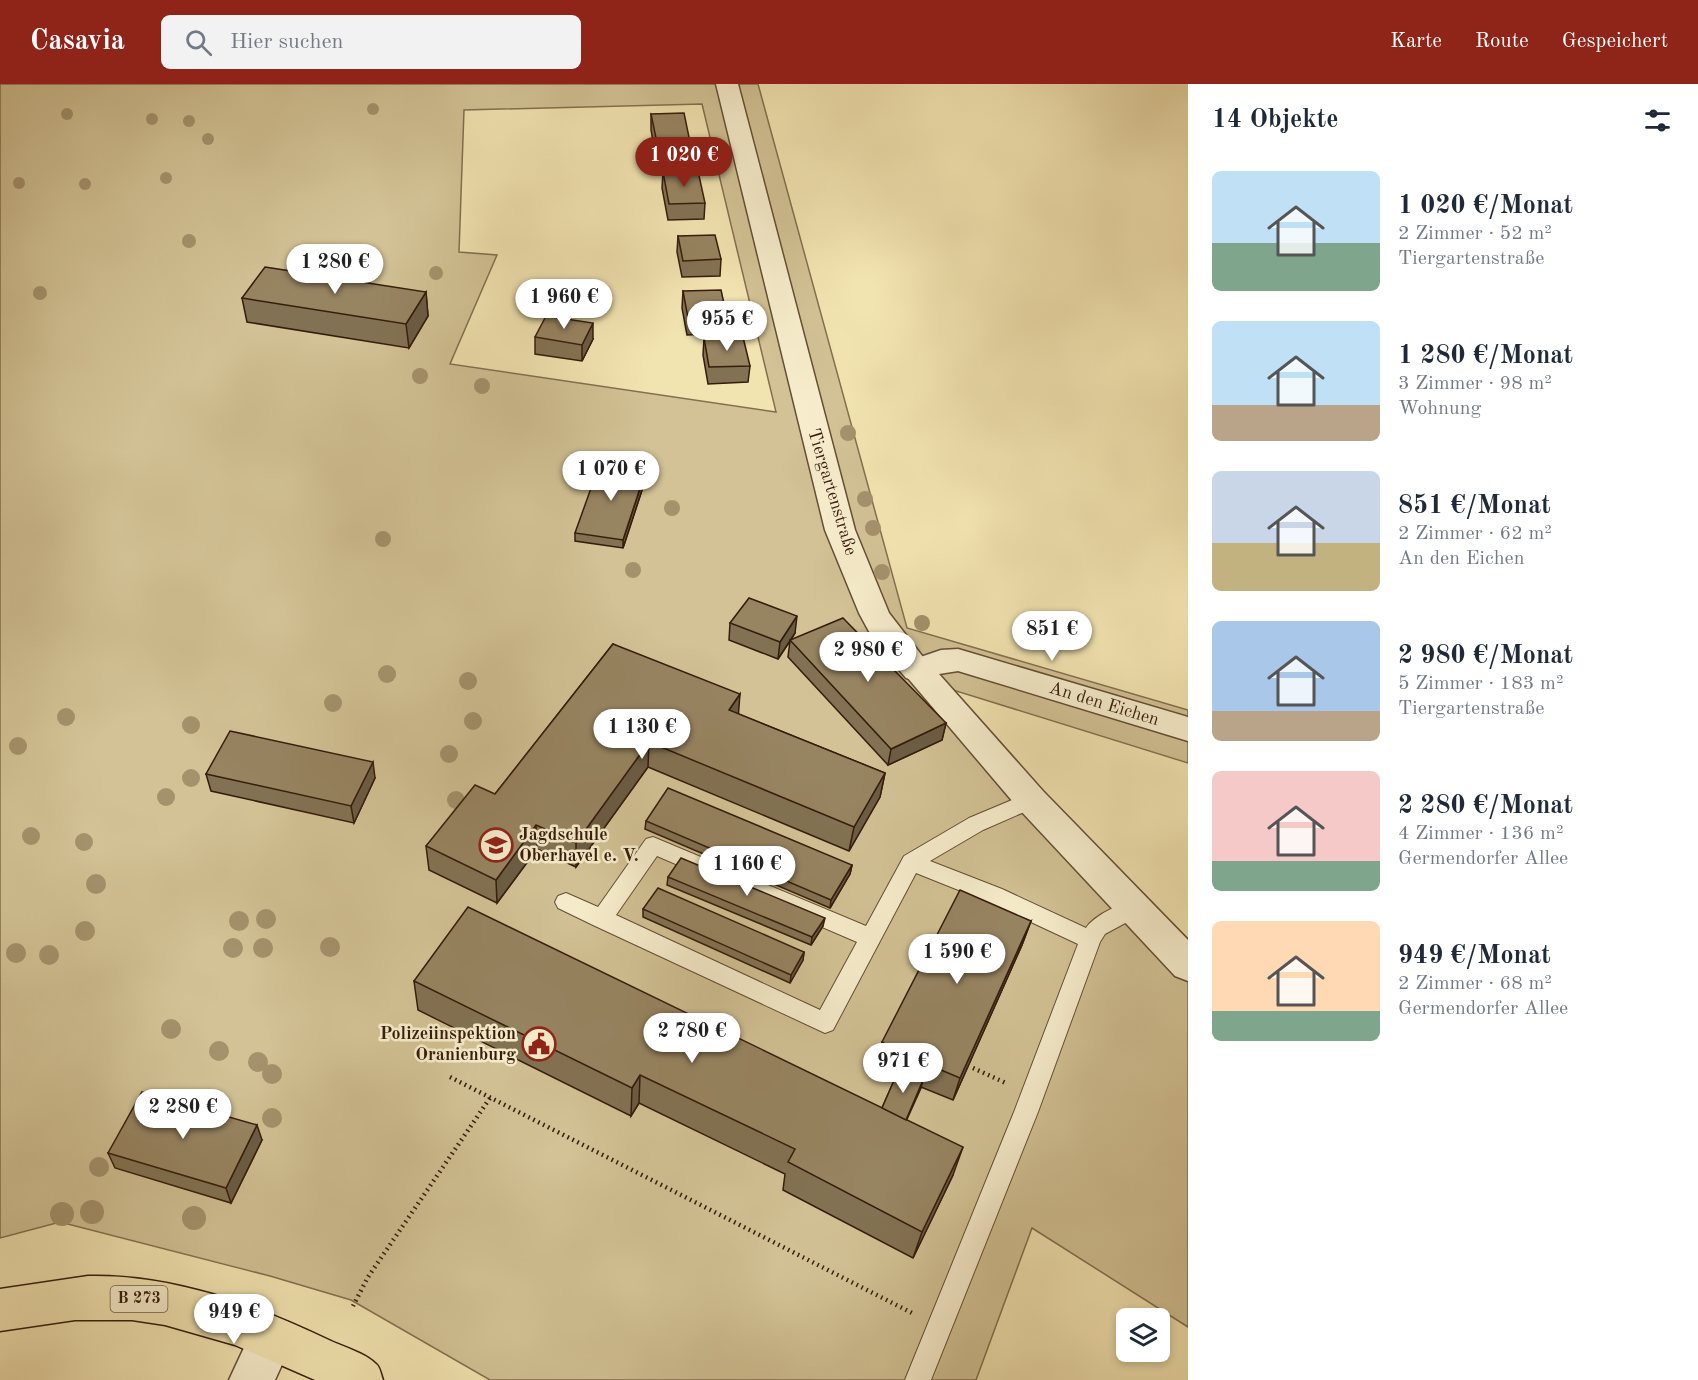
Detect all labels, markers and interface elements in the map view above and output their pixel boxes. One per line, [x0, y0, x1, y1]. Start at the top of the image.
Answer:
search box [161, 15, 581, 69]
icon: search [182, 26, 215, 59]
text: Casavia [30, 28, 125, 56]
text: Hier suchen [230, 31, 343, 53]
text: Karte [1390, 31, 1442, 52]
text: Route [1475, 31, 1529, 52]
text: Gespeichert [1562, 31, 1668, 52]
icon: filters [1641, 104, 1674, 137]
text: 14 Objekte [1212, 107, 1339, 133]
pin: 1 020 € [629, 137, 739, 188]
text: 1 020 € [649, 146, 719, 166]
text: 1 020 €/Monat [1398, 193, 1573, 219]
icon: home [1260, 195, 1332, 267]
text: 2 Zimmer · 52 m² [1398, 224, 1552, 244]
pin: 1 280 € [280, 244, 390, 295]
text: Tiergartenstraße [1398, 249, 1544, 269]
text: 1 280 € [300, 253, 370, 273]
pin: 1 960 € [509, 279, 619, 330]
text: 1 960 € [529, 288, 599, 308]
pin: 955 € [685, 301, 769, 352]
text: 955 € [701, 310, 753, 330]
text: 1 280 €/Monat [1398, 343, 1573, 369]
icon: home [1260, 345, 1332, 417]
text: 3 Zimmer · 98 m² [1398, 374, 1552, 394]
text: Wohnung [1398, 399, 1481, 419]
street label: Tiergartenstraße [804, 426, 860, 558]
pin: 1 070 € [556, 451, 666, 502]
text: 1 070 € [576, 460, 646, 480]
text: 851 €/Monat [1398, 493, 1551, 519]
icon: home [1260, 495, 1332, 567]
text: 2 Zimmer · 62 m² [1398, 524, 1552, 544]
text: An den Eichen [1398, 549, 1525, 569]
pin: 851 € [1010, 611, 1094, 662]
text: 851 € [1026, 620, 1078, 640]
pin: 2 980 € [813, 632, 923, 683]
text: 2 980 € [833, 641, 903, 661]
text: 2 980 €/Monat [1398, 643, 1573, 669]
icon: home [1260, 645, 1332, 717]
text: 5 Zimmer · 183 m² [1398, 674, 1563, 694]
street label: An den Eichen [1047, 679, 1161, 729]
text: Tiergartenstraße [1398, 699, 1544, 719]
pin: 1 130 € [587, 709, 697, 760]
text: 1 130 € [607, 718, 677, 738]
text: 2 280 €/Monat [1398, 793, 1573, 819]
icon: home [1260, 795, 1332, 867]
text: 4 Zimmer · 136 m² [1398, 824, 1563, 844]
place label: Jagdschule Oberhavel e. V. [519, 826, 639, 865]
school or university icon: Jagdschule Oberhavel e. V. [478, 827, 514, 863]
pin: 1 160 € [692, 846, 802, 897]
text: Germendorfer Allee [1398, 849, 1568, 869]
text: 1 160 € [712, 855, 782, 875]
pin: 1 590 € [902, 934, 1012, 985]
text: 1 590 € [922, 943, 992, 963]
text: 949 €/Monat [1398, 943, 1551, 969]
icon: home [1260, 945, 1332, 1017]
text: 2 Zimmer · 68 m² [1398, 974, 1552, 994]
text: Germendorfer Allee [1398, 999, 1568, 1019]
pin: 2 780 € [637, 1013, 747, 1064]
text: 2 780 € [657, 1022, 727, 1042]
place label: Polizeiinspektion Oranienburg [380, 1025, 516, 1064]
public building icon: Polizeiinspektion Oranienburg [521, 1026, 557, 1062]
pin: 971 € [861, 1043, 945, 1094]
text: 971 € [877, 1052, 929, 1072]
pin: 2 280 € [128, 1089, 238, 1140]
text: 2 280 € [148, 1098, 218, 1118]
road number: B 273 [110, 1286, 168, 1312]
pin: 949 € [192, 1294, 276, 1345]
text: 949 € [208, 1303, 260, 1323]
map controls [1116, 1308, 1170, 1362]
button: layers [1116, 1308, 1170, 1362]

